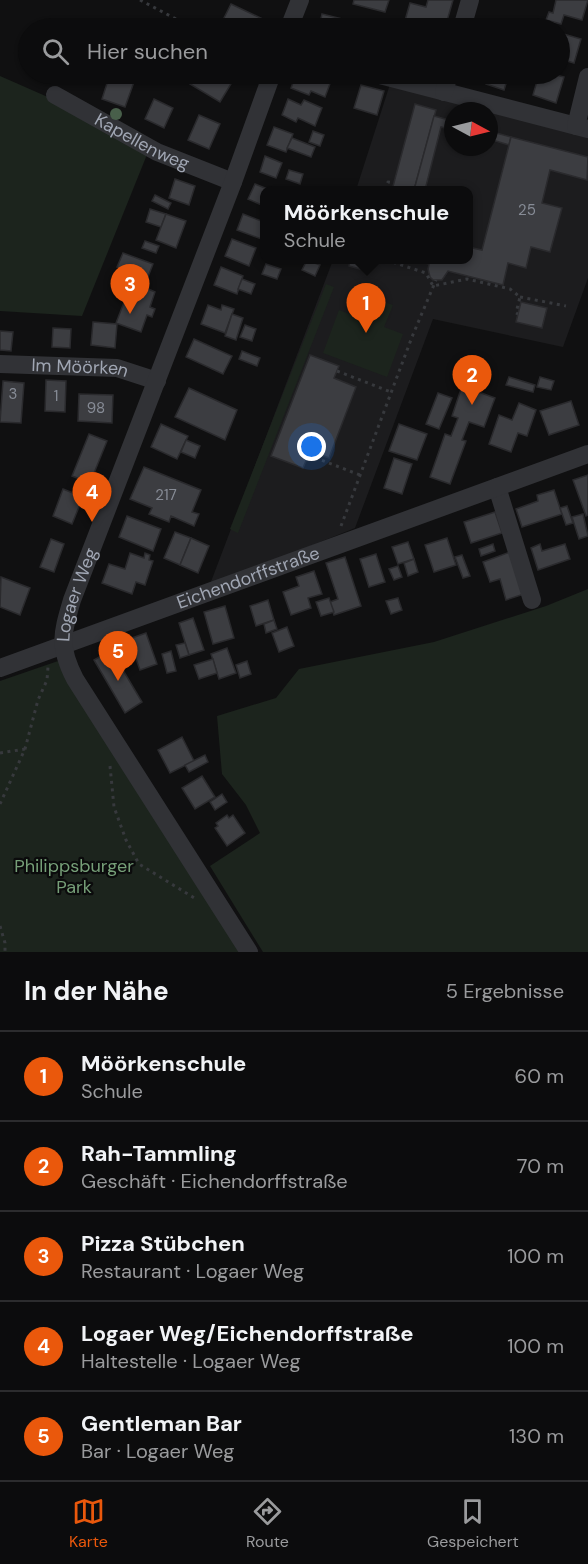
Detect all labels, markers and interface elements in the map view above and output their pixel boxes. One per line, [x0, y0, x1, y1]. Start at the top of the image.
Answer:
search box [18, 18, 570, 84]
icon: search [39, 35, 72, 68]
text: Hier suchen [87, 37, 208, 66]
north arrow [444, 102, 498, 156]
street label: Kapellenweg [90, 108, 193, 176]
popup [260, 186, 473, 264]
text: Möörkenschule [284, 198, 449, 227]
house number: 25 [518, 200, 536, 220]
text: Schule [284, 227, 346, 253]
pin: 3 [110, 264, 150, 314]
pin: 1 [346, 284, 386, 333]
street label: Im Möörken [31, 353, 132, 383]
pin: 2 [452, 356, 492, 405]
house number: 3 [9, 384, 17, 404]
house number: 1 [54, 386, 58, 406]
house number: 98 [87, 398, 105, 418]
your location [297, 432, 326, 461]
pin: 4 [72, 472, 112, 522]
house number: 217 [155, 485, 177, 505]
street label: Eichendorffstraße [173, 541, 323, 615]
street label: Logaer Weg [51, 544, 103, 642]
pin: 5 [98, 632, 138, 681]
park label: Philippsburger Park [14, 854, 134, 899]
text: In der Nähe [24, 974, 169, 1008]
text: 5 Ergebnisse [446, 978, 564, 1004]
text: Möörkenschule [81, 1049, 246, 1078]
text: 1 [40, 1063, 47, 1089]
text: 60 m [515, 1063, 564, 1089]
text: Schule [81, 1078, 143, 1104]
text: Rah-Tammling [81, 1139, 237, 1168]
text: 2 [38, 1153, 49, 1179]
text: 70 m [517, 1153, 564, 1179]
text: Geschäft · Eichendorffstraße [81, 1168, 348, 1194]
text: Pizza Stübchen [81, 1229, 245, 1258]
text: 3 [37, 1243, 50, 1269]
text: 100 m [507, 1243, 564, 1269]
text: Restaurant · Logaer Weg [81, 1258, 304, 1284]
text: Logaer Weg/Eichendorffstraße [81, 1319, 414, 1348]
text: 4 [37, 1333, 50, 1359]
text: 100 m [507, 1333, 564, 1359]
text: Haltestelle · Logaer Weg [81, 1348, 301, 1374]
text: Gentleman Bar [81, 1409, 242, 1438]
text: 5 [37, 1423, 50, 1449]
text: 130 m [509, 1423, 564, 1449]
text: Bar · Logaer Weg [81, 1438, 234, 1464]
tab: Karte [69, 1495, 108, 1552]
tab: Route [246, 1495, 289, 1552]
tab: Gespeichert [427, 1495, 519, 1552]

